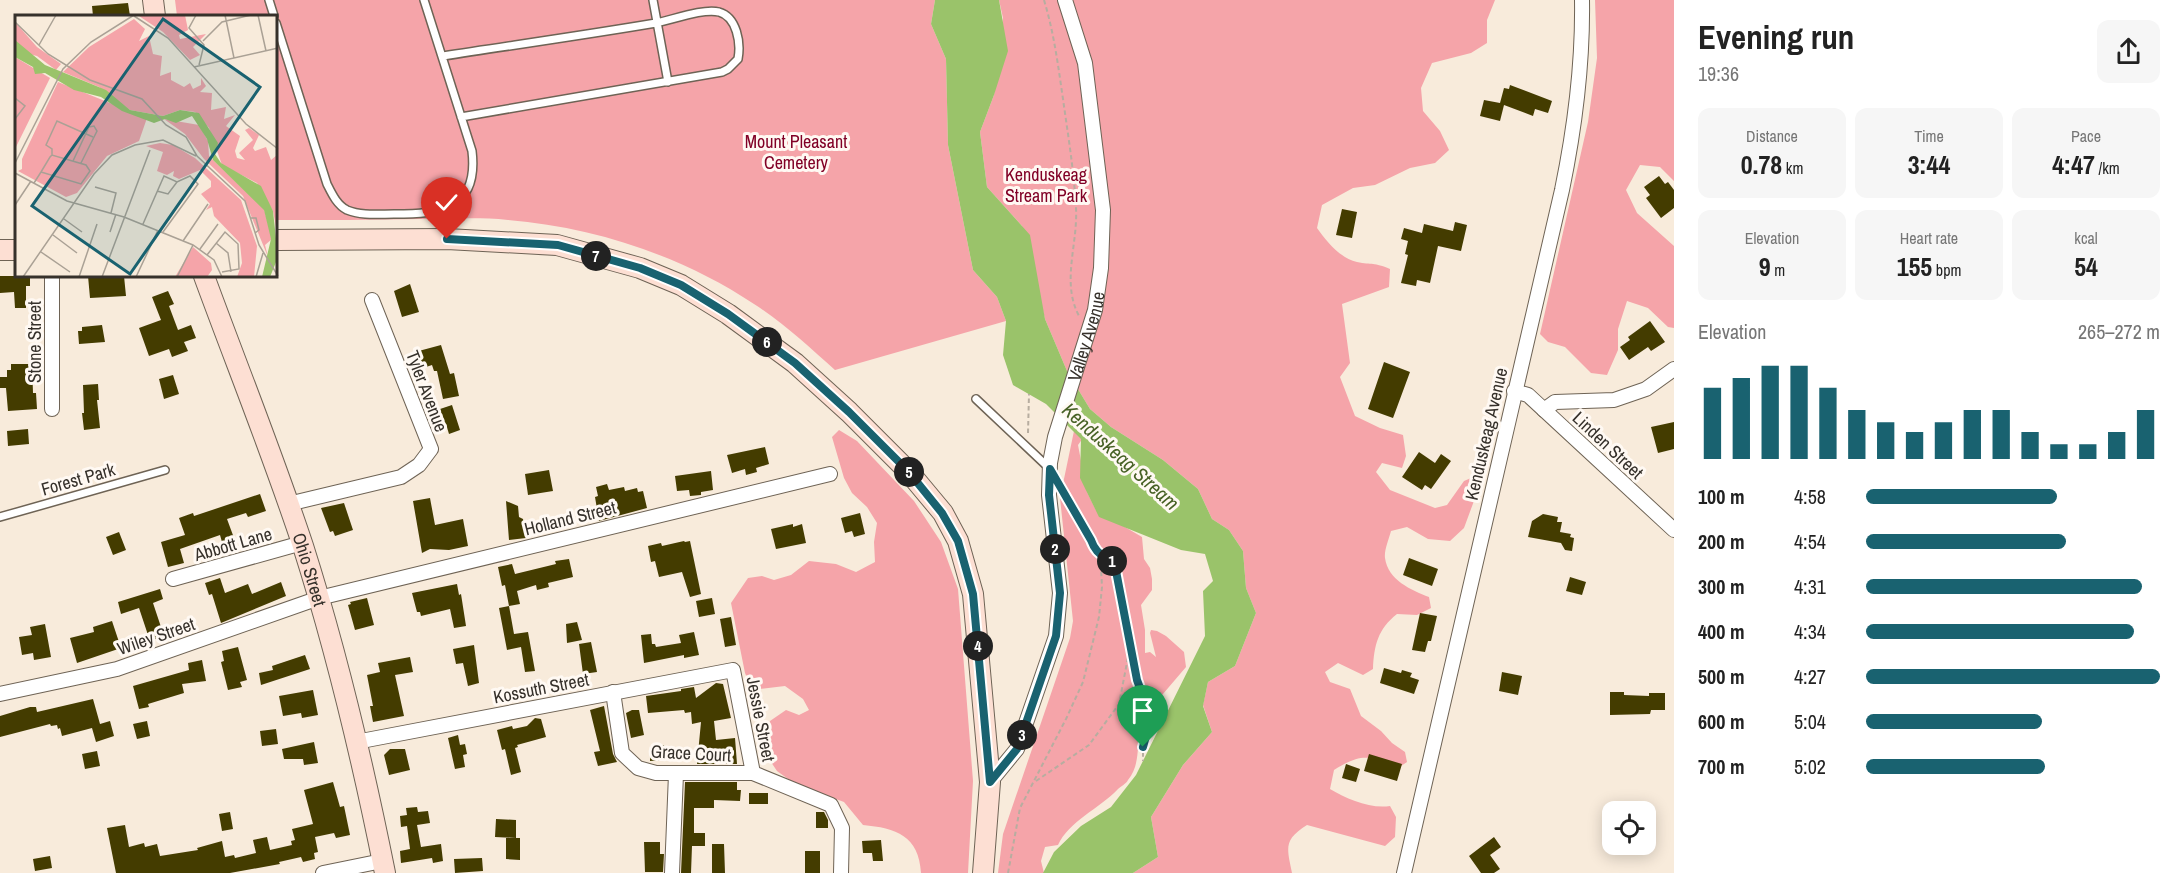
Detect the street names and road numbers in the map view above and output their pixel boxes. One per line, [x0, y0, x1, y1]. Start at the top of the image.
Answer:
street label: Valley Avenue [1061, 290, 1110, 384]
street label: Stone Street [22, 301, 47, 383]
street label: Tyler Avenue [400, 347, 454, 435]
street label: Kenduskeag Avenue [1459, 365, 1513, 503]
street label: Linden Street [1567, 406, 1649, 484]
street label: Forest Park [38, 456, 118, 501]
street label: Holland Street [522, 495, 618, 541]
street label: Abbott Lane [190, 521, 275, 567]
street label: Ohio Street [287, 529, 333, 609]
street label: Wiley Street [114, 611, 198, 661]
street label: Kossuth Street [491, 666, 591, 710]
street label: Jessie Street [741, 674, 781, 764]
street label: Grace Court [650, 738, 732, 768]

